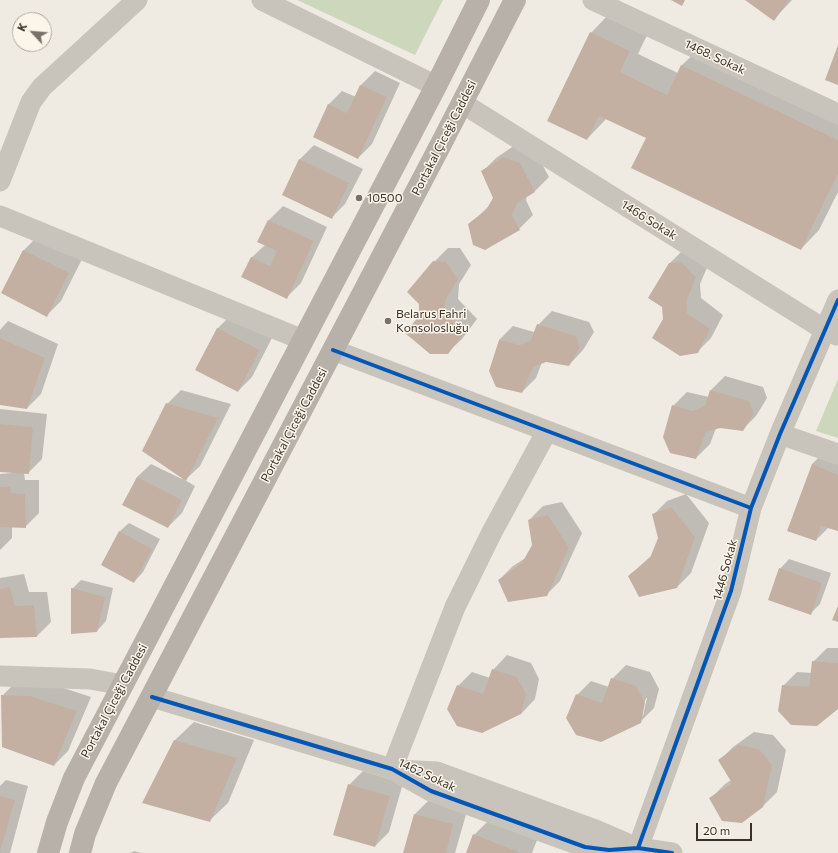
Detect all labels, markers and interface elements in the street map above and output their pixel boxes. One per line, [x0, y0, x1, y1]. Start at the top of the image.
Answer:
north arrow [12, 12, 52, 52]
text: K [14, 21, 29, 33]
street label: 1468. Sokak [682, 37, 748, 77]
street label: Portakal Çiceği Caddesi [409, 78, 479, 198]
place label: 10500 [367, 191, 403, 205]
marker: 10500 [354, 193, 364, 203]
street label: 1466 Sokak [619, 197, 679, 243]
place label: Belarus Fahri Konsolosluğu [396, 307, 469, 335]
marker: Belarus Fahri Konsolosluğu [383, 316, 393, 326]
street label: Portakal Çiceği Caddesi [258, 365, 330, 485]
street label: 1446 Sokak [710, 538, 740, 602]
street label: Portakal Çiceği Caddesi [78, 641, 150, 761]
street label: 1462 Sokak [396, 755, 458, 795]
scale bar [698, 815, 754, 841]
text: 20 m [703, 823, 730, 837]

